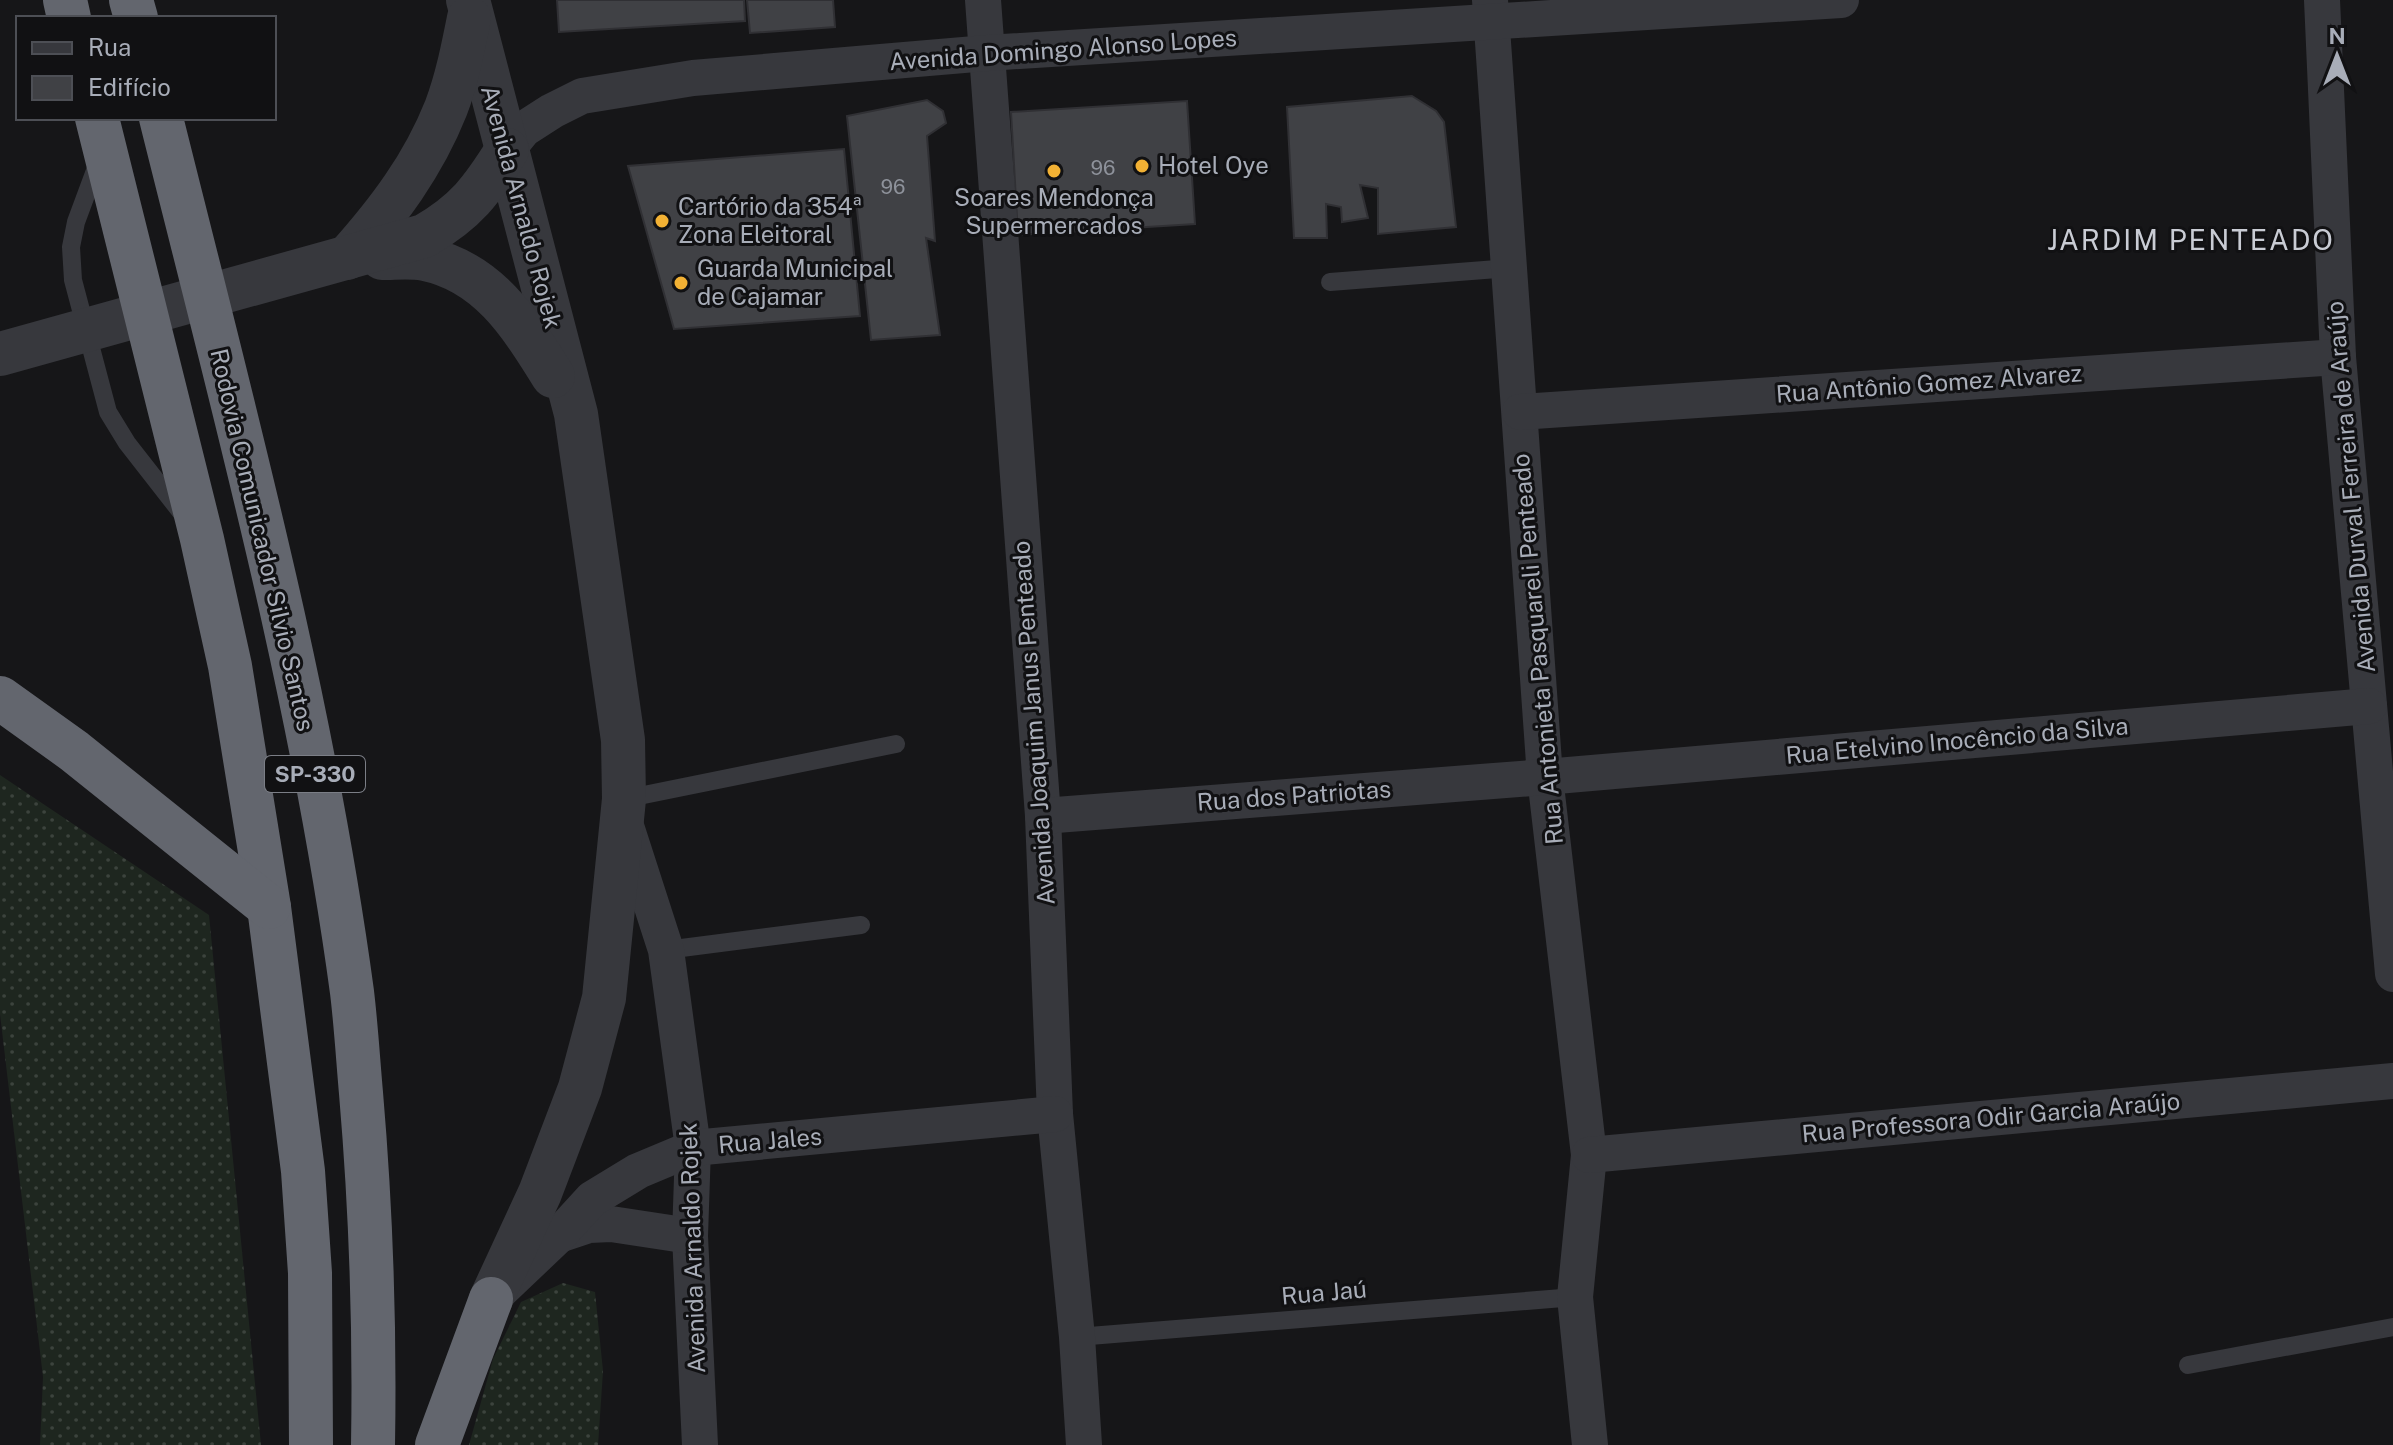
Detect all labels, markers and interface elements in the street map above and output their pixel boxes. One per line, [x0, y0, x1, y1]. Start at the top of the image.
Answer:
legend [16, 16, 276, 120]
north arrow [2297, 16, 2377, 96]
street label: Avenida Domingo Alonso Lopes [888, 23, 1238, 75]
text: N [2328, 23, 2346, 49]
text: Rua [88, 33, 131, 61]
text: Edifício [88, 73, 171, 101]
street label: Avenida Arnaldo Rojek [476, 82, 568, 331]
place label: Hotel Oye [1158, 151, 1269, 179]
house number: 96 [1091, 156, 1115, 180]
marker: Hotel Oye [1133, 157, 1151, 175]
marker: Soares Mendonça Supermercados [1045, 162, 1063, 180]
house number: 96 [881, 175, 905, 199]
place label: Soares Mendonça Supermercados [954, 183, 1154, 239]
place label: Cartório da 354ª Zona Eleitoral [678, 192, 862, 248]
marker: Cartório da 354ª Zona Eleitoral [653, 212, 671, 230]
district label: JARDIM PENTEADO [2047, 223, 2335, 256]
place label: Guarda Municipal de Cajamar [697, 254, 893, 310]
marker: Guarda Municipal de Cajamar [672, 274, 690, 292]
street label: Avenida Durval Ferreira de Araújo [2320, 300, 2380, 674]
street label: Rodovia Comunicador Silvio Santos [205, 346, 321, 734]
street label: Rua Antônio Gomez Alvarez [1775, 358, 2083, 408]
street label: Rua Antonieta Pasquareli Penteado [1506, 452, 1568, 846]
street label: Avenida Joaquim Janus Penteado [1006, 540, 1060, 906]
street label: Rua Etelvino Inocêncio da Silva [1784, 711, 2129, 769]
road number: SP-330 [265, 756, 365, 792]
street label: Rua dos Patriotas [1196, 774, 1392, 816]
street label: Rua Professora Odir Garcia Araújo [1801, 1087, 2181, 1147]
street label: Avenida Arnaldo Rojek [674, 1122, 710, 1374]
street label: Rua Jales [717, 1122, 823, 1158]
street label: Rua Jaú [1280, 1274, 1368, 1310]

